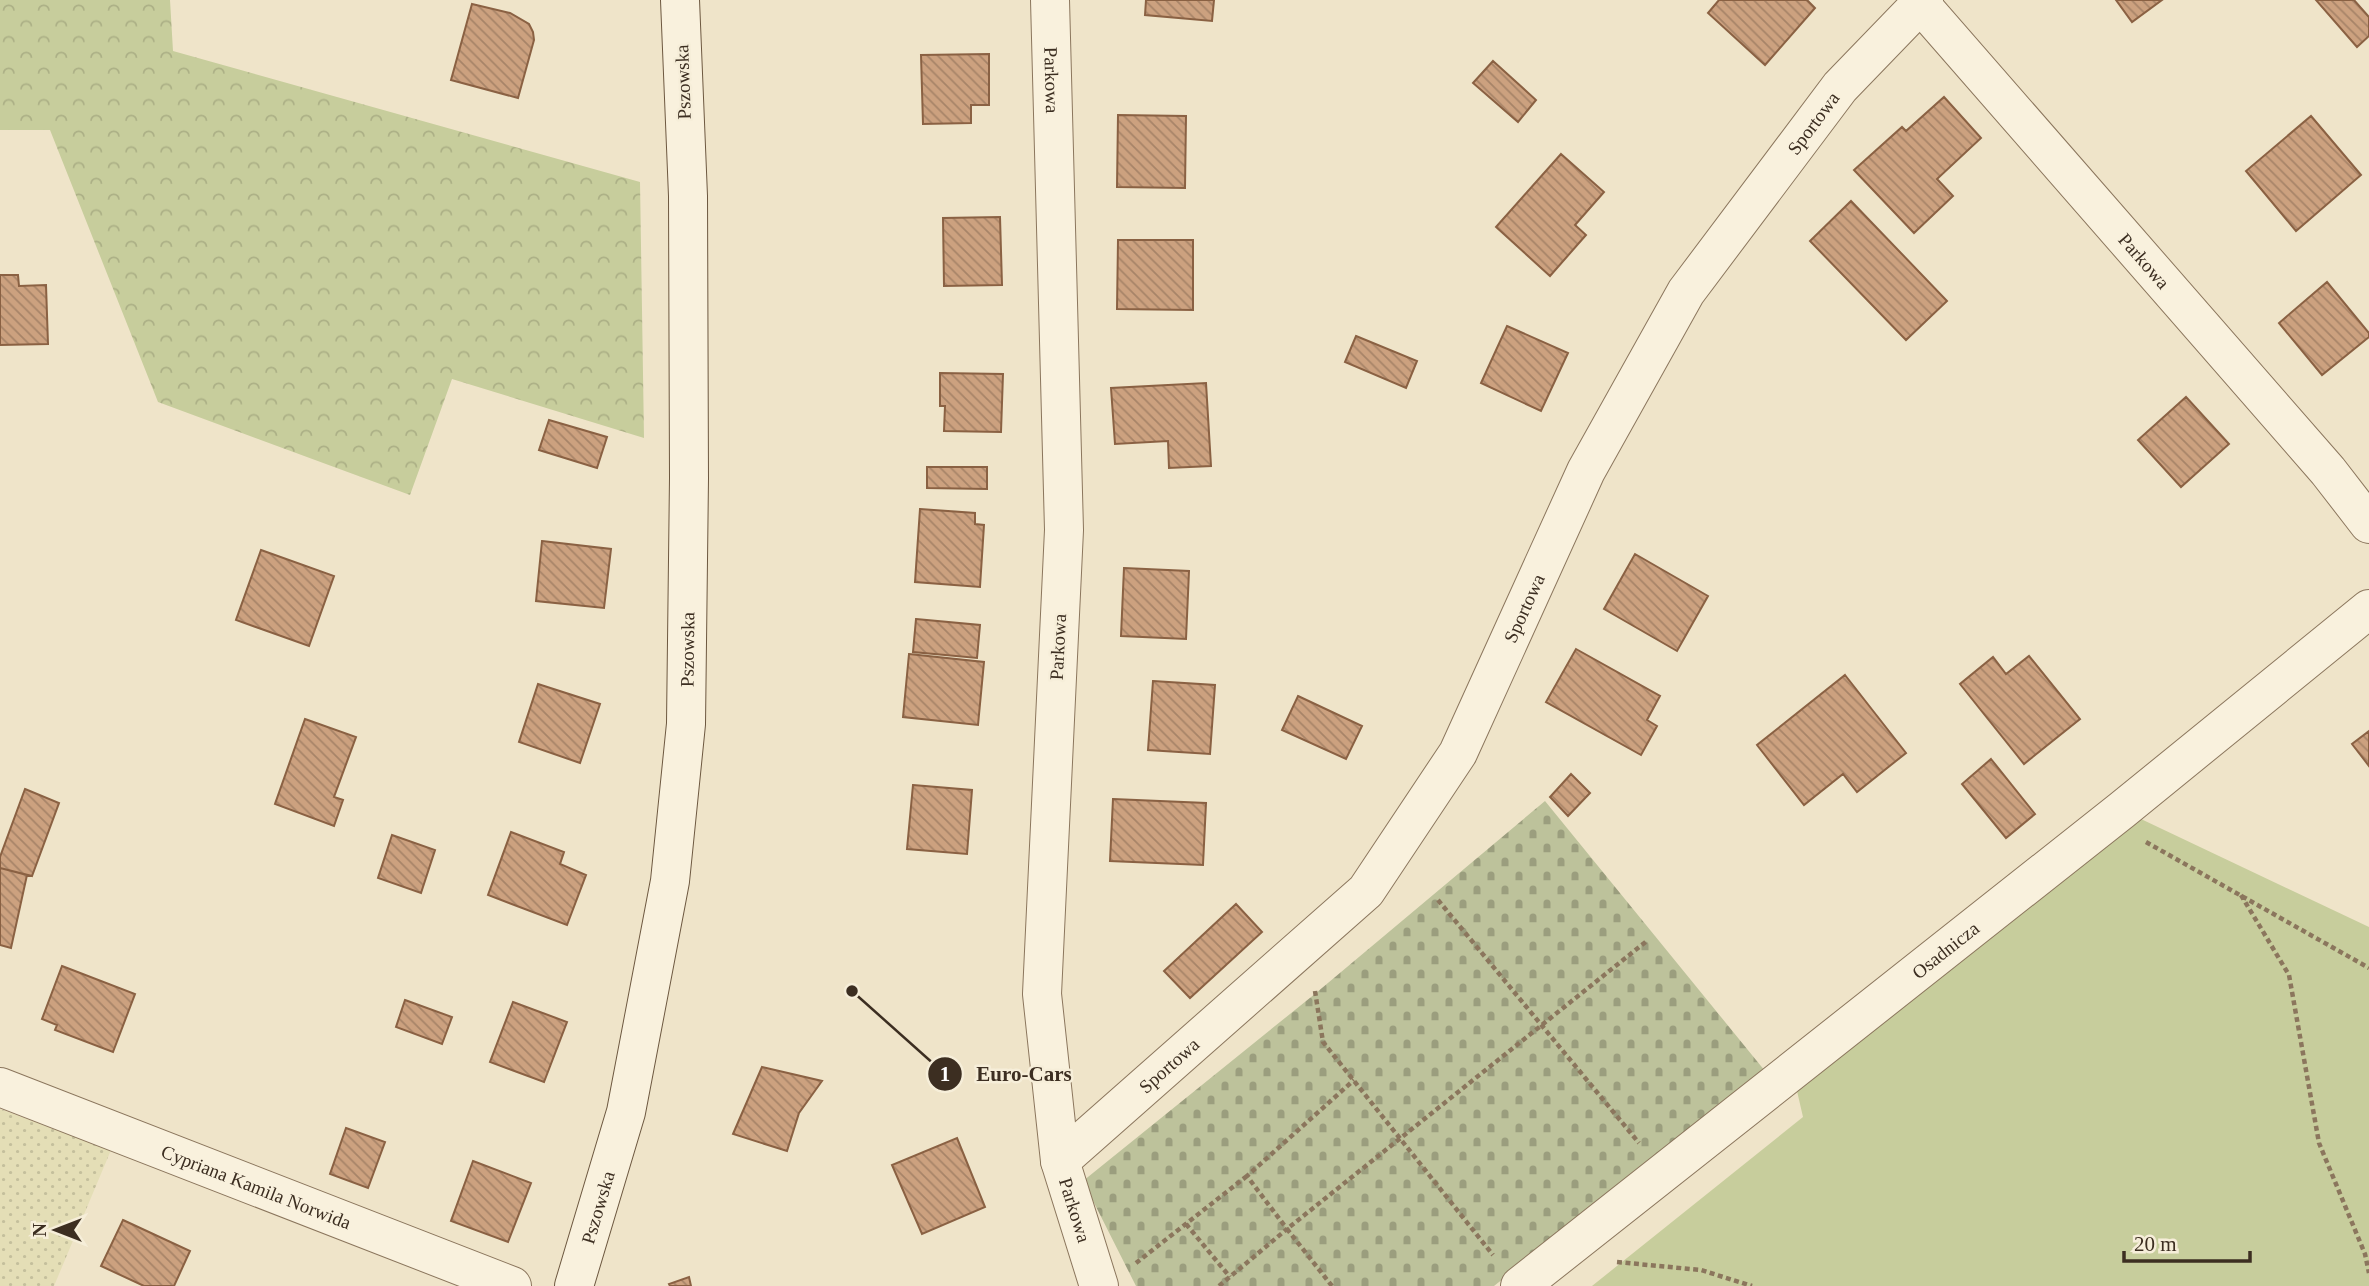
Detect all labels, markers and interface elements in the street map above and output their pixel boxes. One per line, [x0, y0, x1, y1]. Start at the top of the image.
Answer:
street label: Pszowska [671, 44, 695, 120]
street label: Parkowa [1041, 46, 1064, 114]
street label: Sportowa [1783, 87, 1844, 158]
street label: Parkowa [2115, 229, 2175, 293]
street label: Sportowa [1499, 570, 1549, 646]
street label: Pszowska [676, 611, 698, 687]
street label: Parkowa [1046, 613, 1070, 681]
street label: Osadnicza [1908, 917, 1983, 983]
street label: Sportowa [1134, 1033, 1203, 1097]
callout: Euro-Cars [927, 1053, 1086, 1095]
text: 1 [940, 1062, 950, 1086]
text: Euro-Cars [976, 1062, 1072, 1086]
street label: Cypriana Kamila Norwida [159, 1140, 355, 1233]
street label: Pszowska [577, 1168, 618, 1246]
street label: Parkowa [1055, 1175, 1095, 1245]
north arrow [21, 1195, 91, 1265]
scale bar [2124, 1220, 2250, 1264]
text: N [29, 1223, 50, 1237]
text: 20 m [2134, 1232, 2177, 1256]

